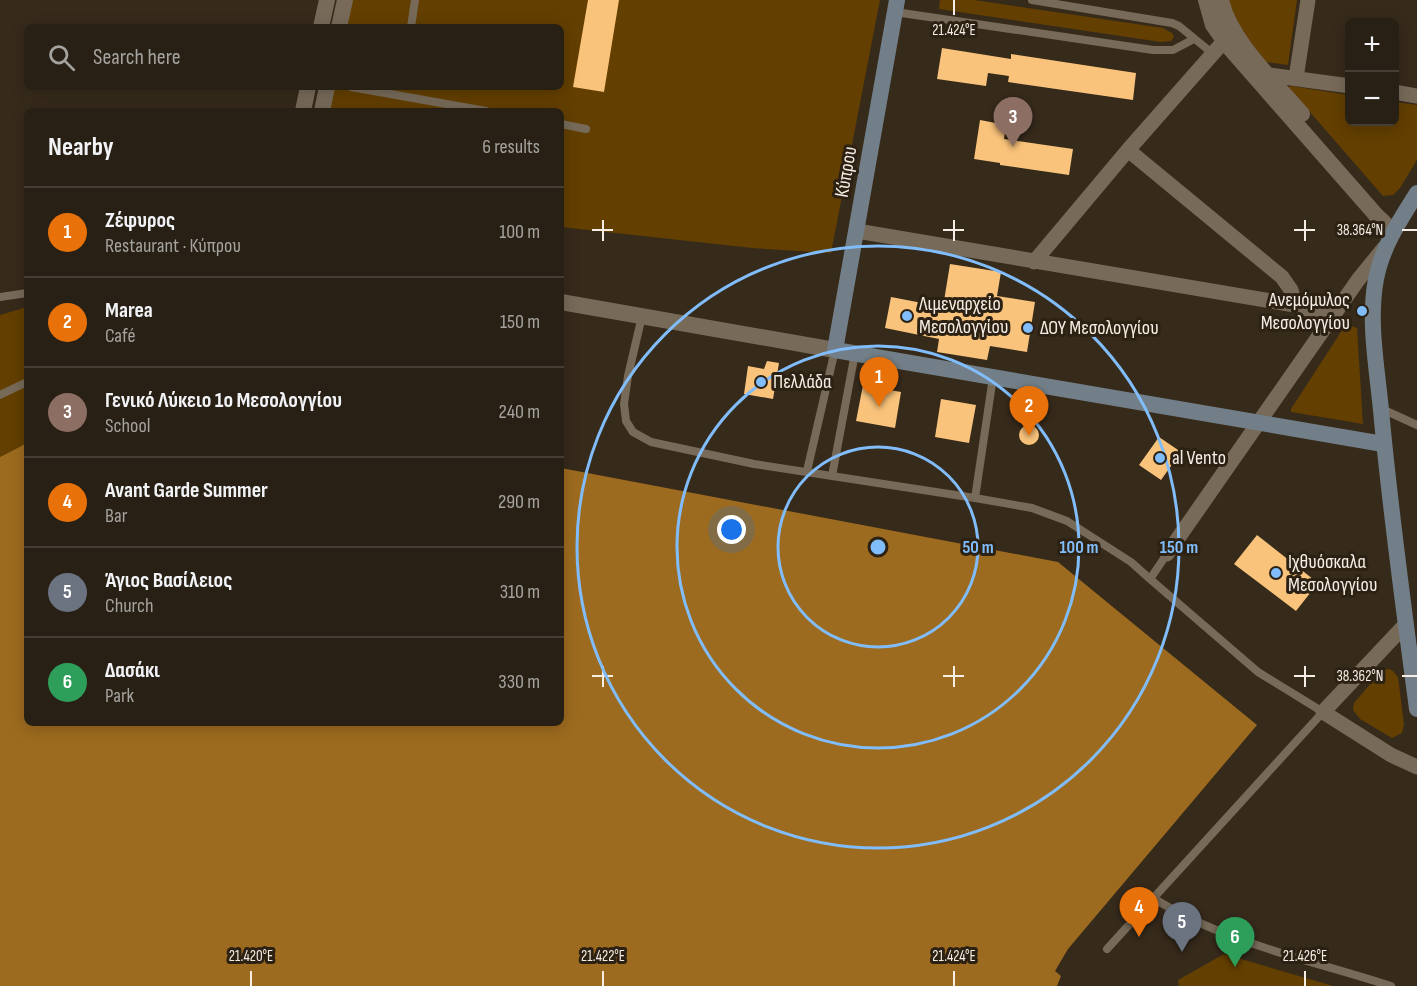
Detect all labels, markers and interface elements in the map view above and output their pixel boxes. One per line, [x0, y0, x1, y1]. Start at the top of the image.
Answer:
map controls [1345, 18, 1399, 126]
button: + [1345, 18, 1399, 72]
text: 21.424°E [932, 21, 976, 40]
search box [24, 24, 564, 90]
icon: search [45, 41, 78, 74]
text: Search here [93, 44, 180, 71]
button: − [1345, 72, 1399, 126]
pin: 3 [994, 98, 1032, 147]
text: Nearby [48, 132, 114, 163]
text: 6 results [482, 135, 540, 159]
street label: Κύπρου [830, 145, 862, 199]
text: Ζέφυρος [105, 207, 175, 234]
text: 1 [64, 220, 71, 244]
text: 100 m [499, 220, 540, 244]
text: 38.364°N [1337, 221, 1383, 240]
text: Restaurant · Κύπρου [105, 234, 241, 258]
place label: Ανεμόμυλος Μεσολογγίου [1261, 288, 1350, 335]
place label: Λιμεναρχείο Μεσολογγίου [918, 292, 1008, 339]
text: Marea [105, 297, 153, 324]
marker: Ανεμόμυλος Μεσολογγίου [1355, 304, 1369, 318]
marker: Λιμεναρχείο Μεσολογγίου [900, 309, 914, 323]
text: 2 [63, 310, 72, 334]
text: 150 m [500, 310, 540, 334]
place label: ΔΟΥ Μεσολογγίου [1040, 316, 1159, 340]
marker: ΔΟΥ Μεσολογγίου [1021, 321, 1035, 335]
text: Café [105, 324, 135, 348]
pin: 1 [860, 358, 898, 407]
place label: Πελλάδα [773, 370, 832, 394]
marker: Πελλάδα [754, 375, 768, 389]
pin: 2 [1010, 386, 1048, 436]
text: Γενικό Λύκειο 1ο Μεσολογγίου [105, 387, 342, 414]
text: 3 [63, 400, 72, 424]
text: 240 m [499, 400, 540, 424]
text: School [105, 414, 150, 438]
place label: al Vento [1172, 446, 1226, 470]
marker: al Vento [1153, 451, 1167, 465]
text: Avant Garde Summer [105, 477, 268, 504]
text: 4 [63, 490, 72, 514]
text: 290 m [498, 490, 540, 514]
text: Bar [105, 504, 127, 528]
your location [717, 515, 746, 544]
centre of rings [868, 537, 888, 557]
text: 50 m [962, 537, 994, 558]
text: 100 m [1060, 537, 1099, 558]
text: 150 m [1160, 537, 1198, 558]
place label: Ιχθυόσκαλα Μεσολογγίου [1288, 550, 1377, 597]
marker: Ιχθυόσκαλα Μεσολογγίου [1269, 566, 1283, 580]
text: Άγιος Βασίλειος [105, 567, 232, 594]
text: 5 [63, 580, 72, 604]
text: 310 m [500, 580, 540, 604]
text: Church [105, 594, 154, 618]
text: Δασάκι [105, 657, 160, 684]
text: 38.362°N [1337, 667, 1383, 686]
text: 6 [63, 670, 72, 694]
text: 330 m [498, 670, 540, 694]
text: Park [105, 684, 134, 708]
pin: 4 [1120, 888, 1158, 937]
pin: 5 [1162, 902, 1202, 952]
pin: 6 [1216, 918, 1254, 967]
text: 21.420°E [229, 947, 273, 966]
text: 21.422°E [581, 947, 625, 966]
text: 21.424°E [932, 947, 976, 966]
text: 21.426°E [1283, 947, 1327, 966]

